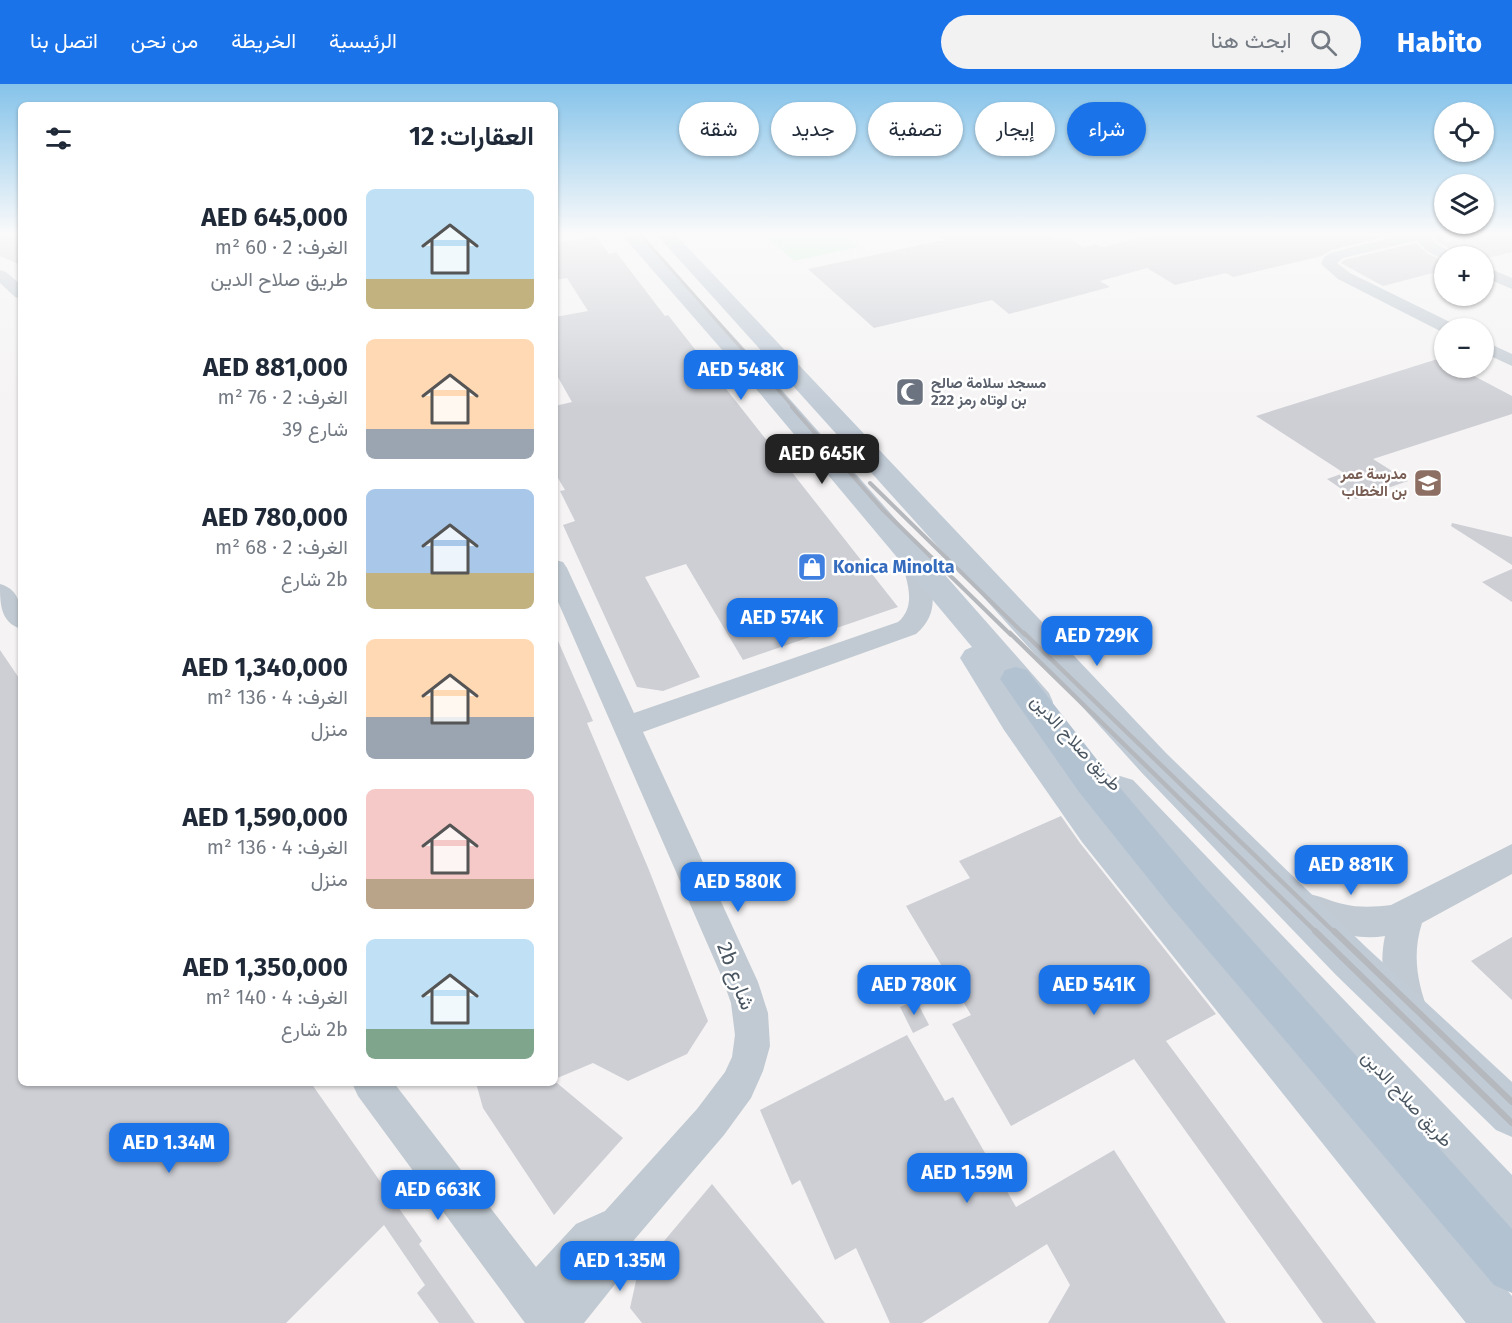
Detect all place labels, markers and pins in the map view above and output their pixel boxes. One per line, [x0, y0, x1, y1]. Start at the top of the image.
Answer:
pin: AED 548K [679, 350, 803, 401]
place label: مسجد سلامة صالح بن لوتاه رمز 222 [931, 374, 1046, 409]
mosque icon: مسجد سلامة صالح بن لوتاه رمز 222 [894, 376, 926, 408]
pin: AED 645K [760, 434, 884, 485]
place label: مدرسة عمر بن الخطاب [1339, 465, 1407, 500]
school or university icon: مدرسة عمر بن الخطاب [1412, 467, 1444, 499]
shop icon: Konica Minolta [796, 551, 828, 583]
place label: Konica Minolta [833, 556, 955, 578]
pin: AED 574K [720, 598, 844, 649]
pin: AED 729K [1035, 616, 1159, 667]
pin: AED 881K [1289, 845, 1413, 896]
pin: AED 580K [676, 862, 800, 913]
pin: AED 780K [852, 965, 976, 1016]
pin: AED 541K [1032, 965, 1156, 1016]
pin: AED 1.34M [100, 1123, 238, 1174]
pin: AED 1.59M [898, 1153, 1036, 1204]
pin: AED 663K [376, 1170, 500, 1221]
pin: AED 1.35M [551, 1241, 689, 1292]

